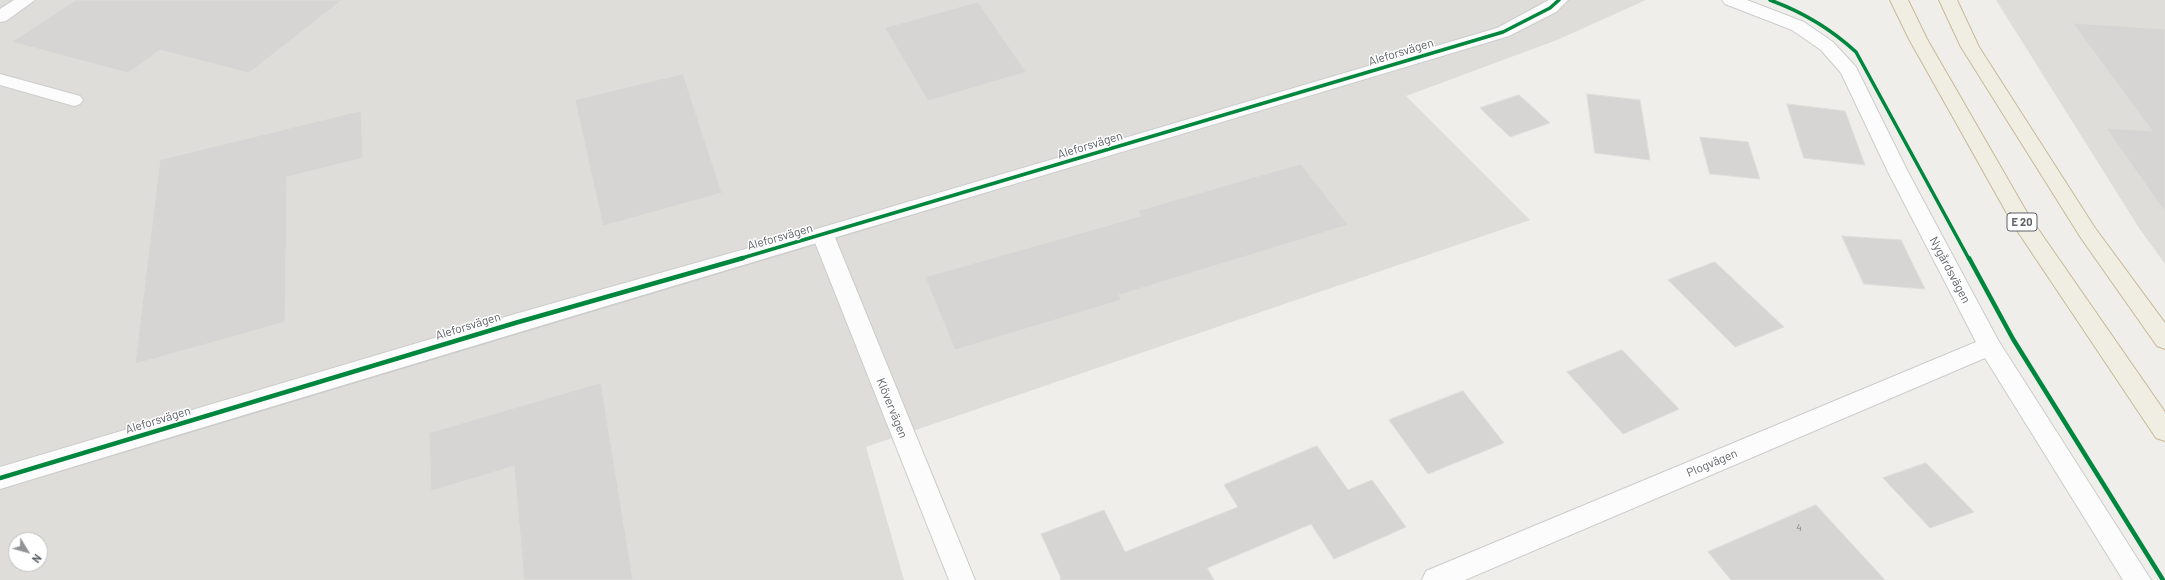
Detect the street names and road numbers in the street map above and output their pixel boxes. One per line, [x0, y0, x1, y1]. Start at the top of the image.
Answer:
street label: Aleforsvägen [1367, 35, 1435, 69]
street label: Aleforsvägen [1056, 128, 1124, 162]
road number: E 20 [2007, 213, 2037, 231]
street label: Aleforsvägen [746, 221, 814, 253]
street label: Nygårdsvägen [1926, 234, 1974, 306]
street label: Aleforsvägen [434, 309, 502, 343]
street label: Klövervägen [873, 376, 911, 440]
street label: Aleforsvägen [124, 403, 192, 437]
street label: Plogvägen [1684, 446, 1740, 480]

